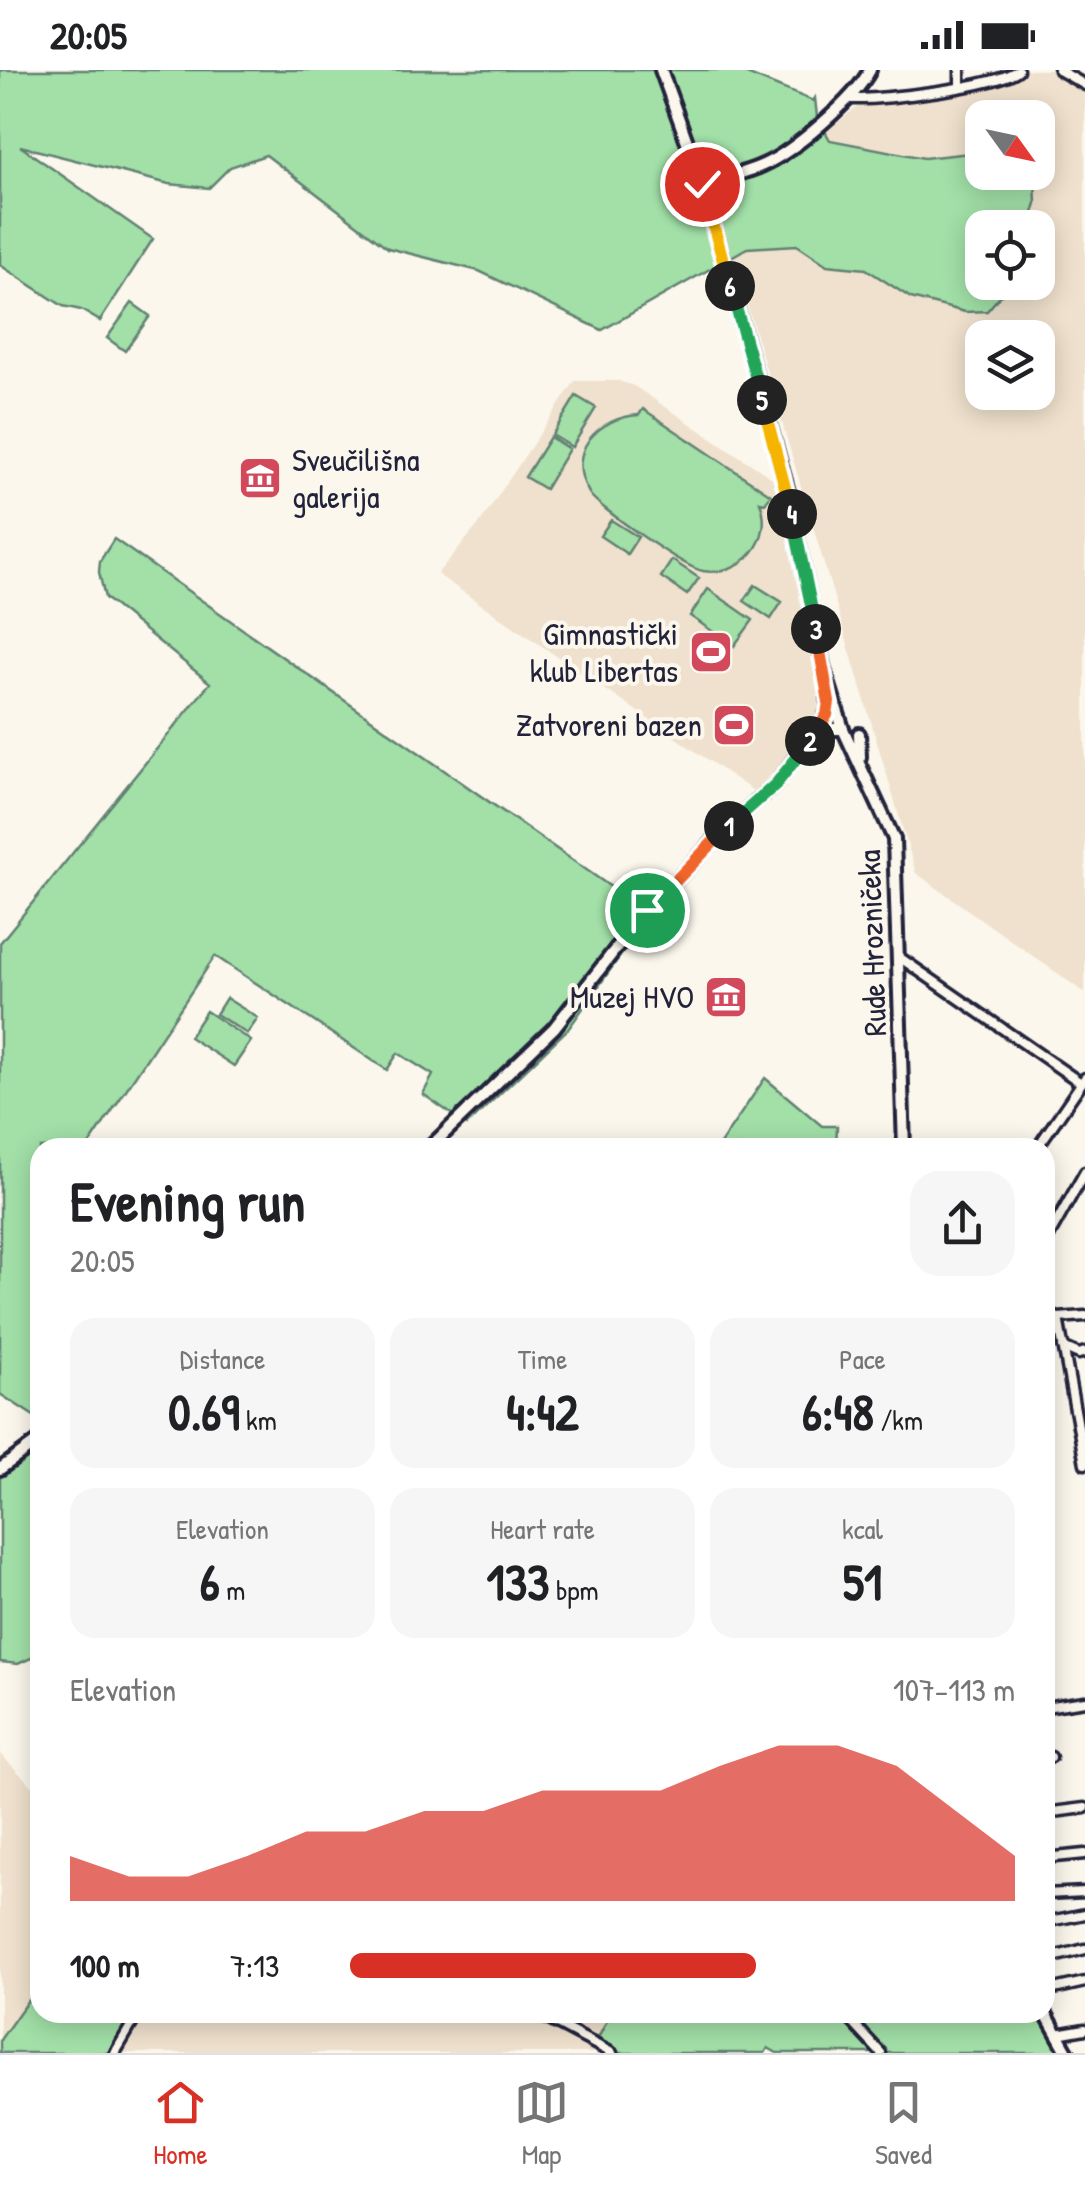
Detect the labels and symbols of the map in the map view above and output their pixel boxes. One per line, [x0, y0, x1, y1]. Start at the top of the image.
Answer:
north arrow [965, 100, 1055, 190]
pin [660, 142, 745, 227]
pin: 6 [705, 261, 755, 311]
pin: 5 [737, 375, 787, 425]
place label: Sveučilišna galerija [292, 438, 420, 518]
museum icon: Sveučilišna galerija [237, 455, 283, 501]
pin: 4 [767, 489, 817, 539]
pin: 3 [791, 604, 841, 654]
place label: Gimnastički klub Libertas [530, 612, 678, 692]
sports icon: Gimnastički klub Libertas [688, 629, 734, 675]
sports icon: Zatvoreni bazen [711, 702, 757, 748]
place label: Zatvoreni bazen [516, 703, 702, 746]
pin: 2 [785, 716, 835, 766]
pin: 1 [704, 801, 754, 851]
street label: Rude Hrozničeka [847, 849, 896, 1037]
pin [605, 868, 690, 953]
museum icon: Muzej HVO [703, 974, 749, 1020]
place label: Muzej HVO [570, 975, 694, 1018]

